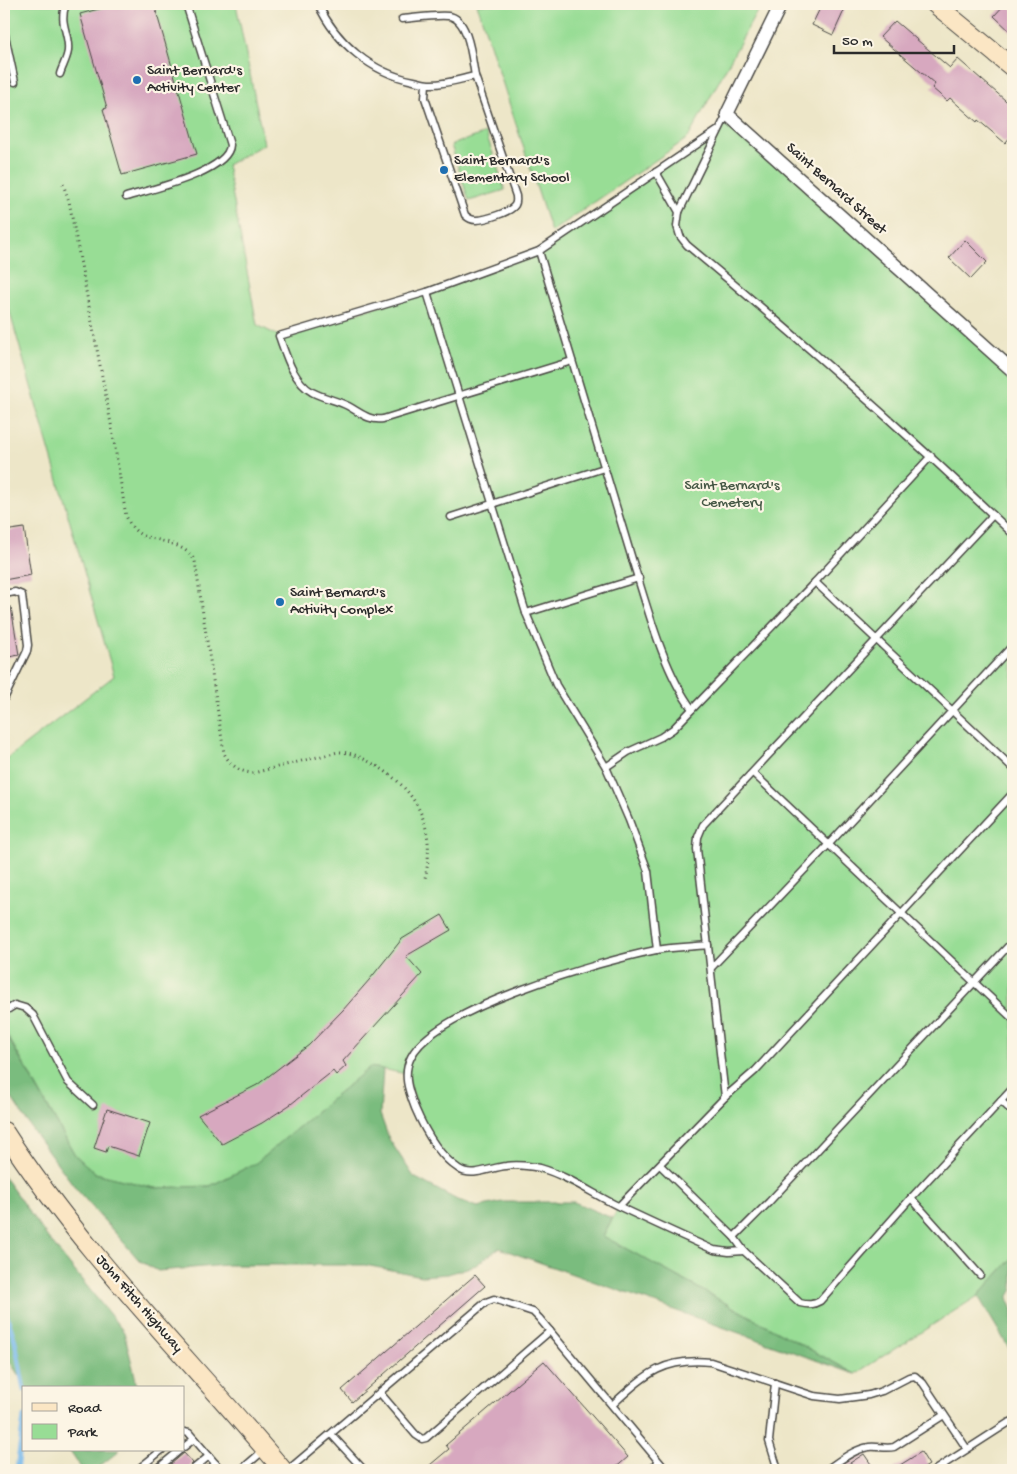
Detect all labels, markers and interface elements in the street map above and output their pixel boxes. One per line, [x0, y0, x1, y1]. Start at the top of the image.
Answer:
scale bar [834, 22, 954, 54]
text: 50 m [842, 33, 873, 51]
place label: Saint Bernard's Activity Center [147, 62, 242, 97]
marker: Saint Bernard's Activity Center [131, 74, 143, 86]
street label: Saint Bernard Street [782, 139, 891, 240]
place label: Saint Bernard's Elementary School [454, 152, 570, 187]
marker: Saint Bernard's Elementary School [438, 164, 450, 176]
park label: Saint Bernard's Cemetery [685, 477, 780, 512]
place label: Saint Bernard's Activity Complex [290, 584, 393, 619]
marker: Saint Bernard's Activity Complex [274, 596, 286, 608]
street label: John Fitch Highway [92, 1251, 187, 1357]
legend [22, 1386, 185, 1452]
text: Road [68, 1400, 102, 1418]
text: Park [67, 1424, 98, 1442]

